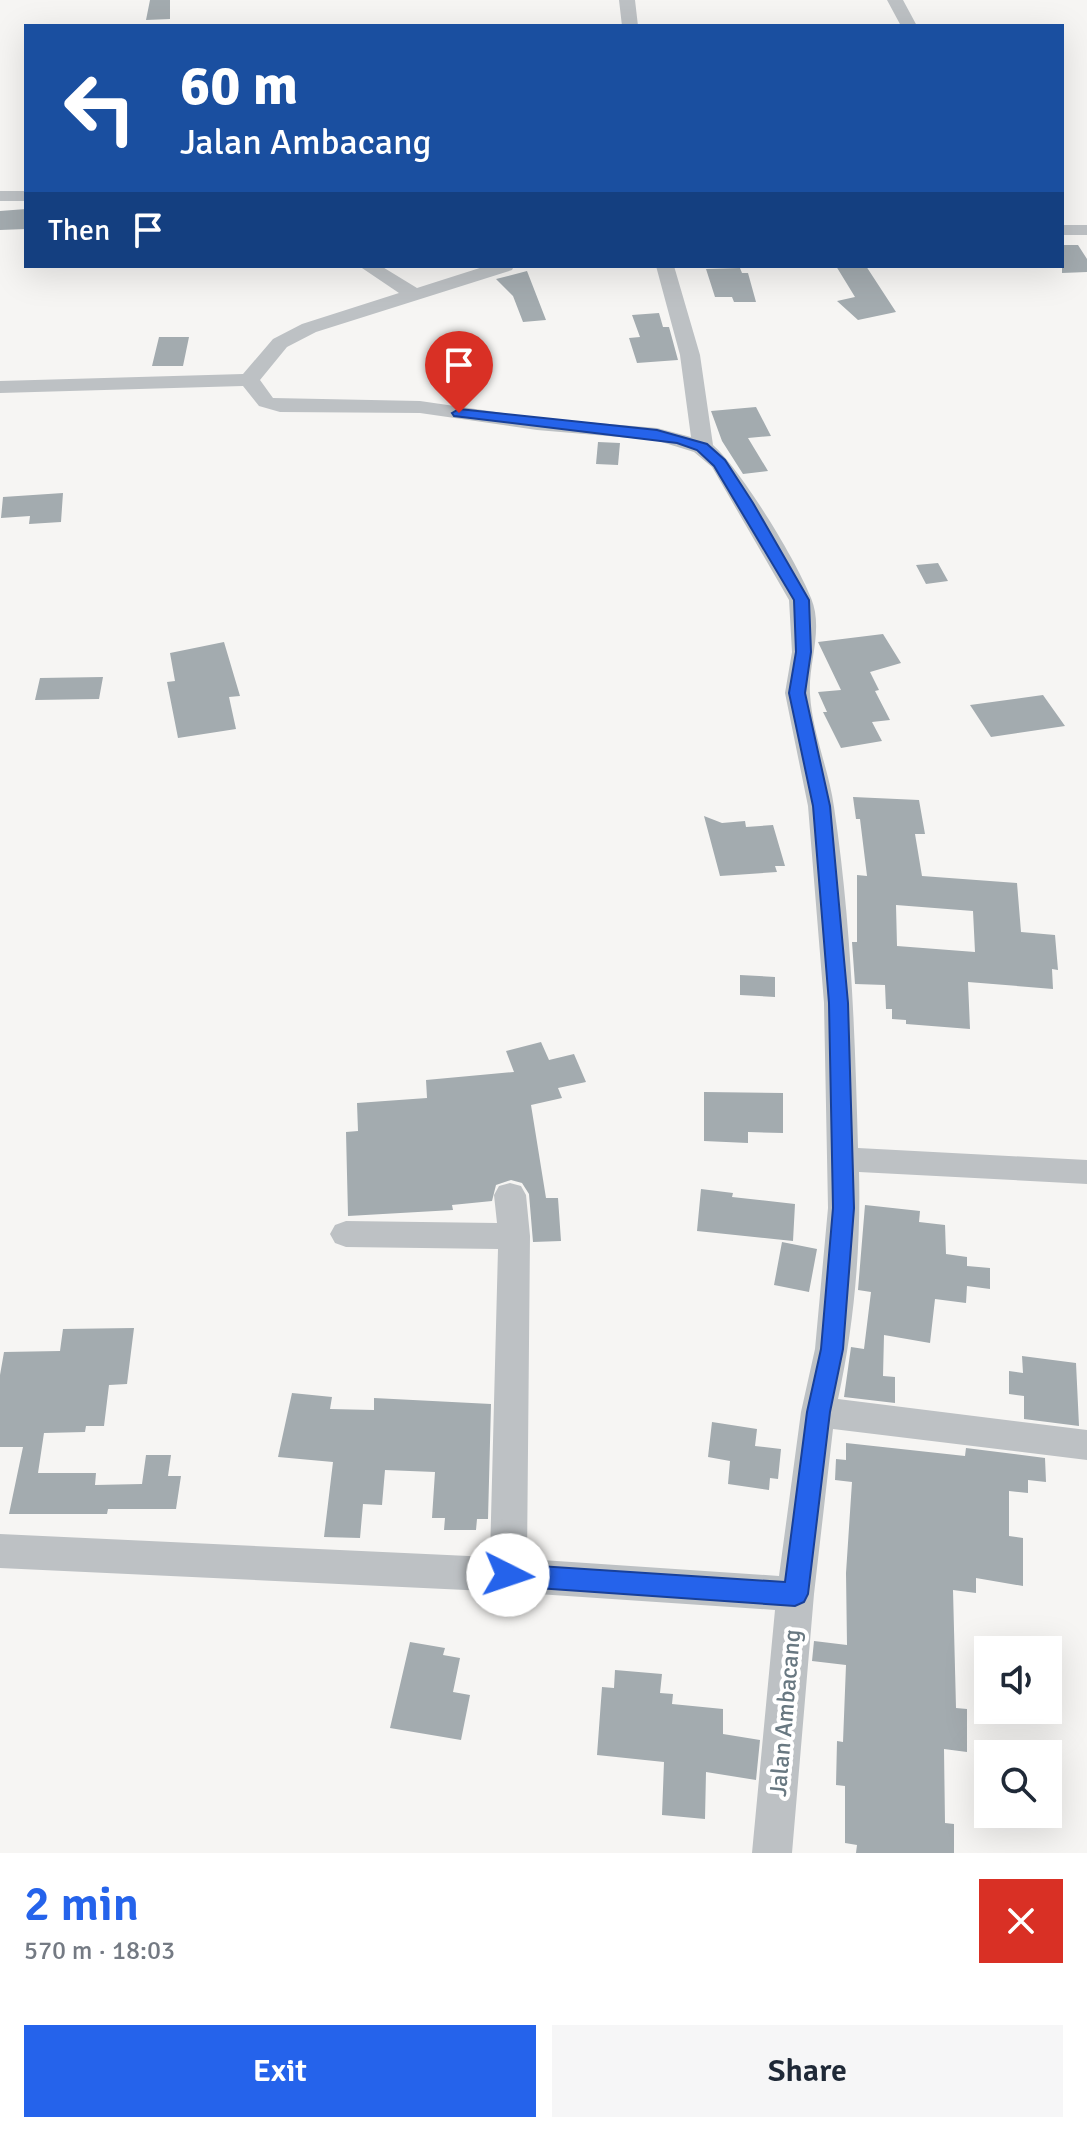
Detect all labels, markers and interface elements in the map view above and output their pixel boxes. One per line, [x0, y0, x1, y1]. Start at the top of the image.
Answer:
text: 60 m [180, 51, 298, 120]
icon: left [48, 56, 152, 160]
text: Jalan Ambacang [180, 120, 432, 165]
icon: arrive [126, 208, 170, 252]
text: Then [48, 212, 110, 249]
pin [425, 331, 493, 413]
icon: arrive [437, 343, 481, 387]
position arrow [466, 1533, 550, 1617]
street label: Jalan Ambacang [763, 1628, 807, 1798]
map controls [974, 1636, 1062, 1828]
button: sound [974, 1636, 1062, 1724]
button: search [974, 1740, 1062, 1828]
text: 2 min [24, 1875, 139, 1934]
button: close [979, 1879, 1063, 1963]
text: 570 m · 18:03 [24, 1935, 175, 1967]
button: Exit [24, 2025, 536, 2117]
button: Share [552, 2025, 1063, 2117]

